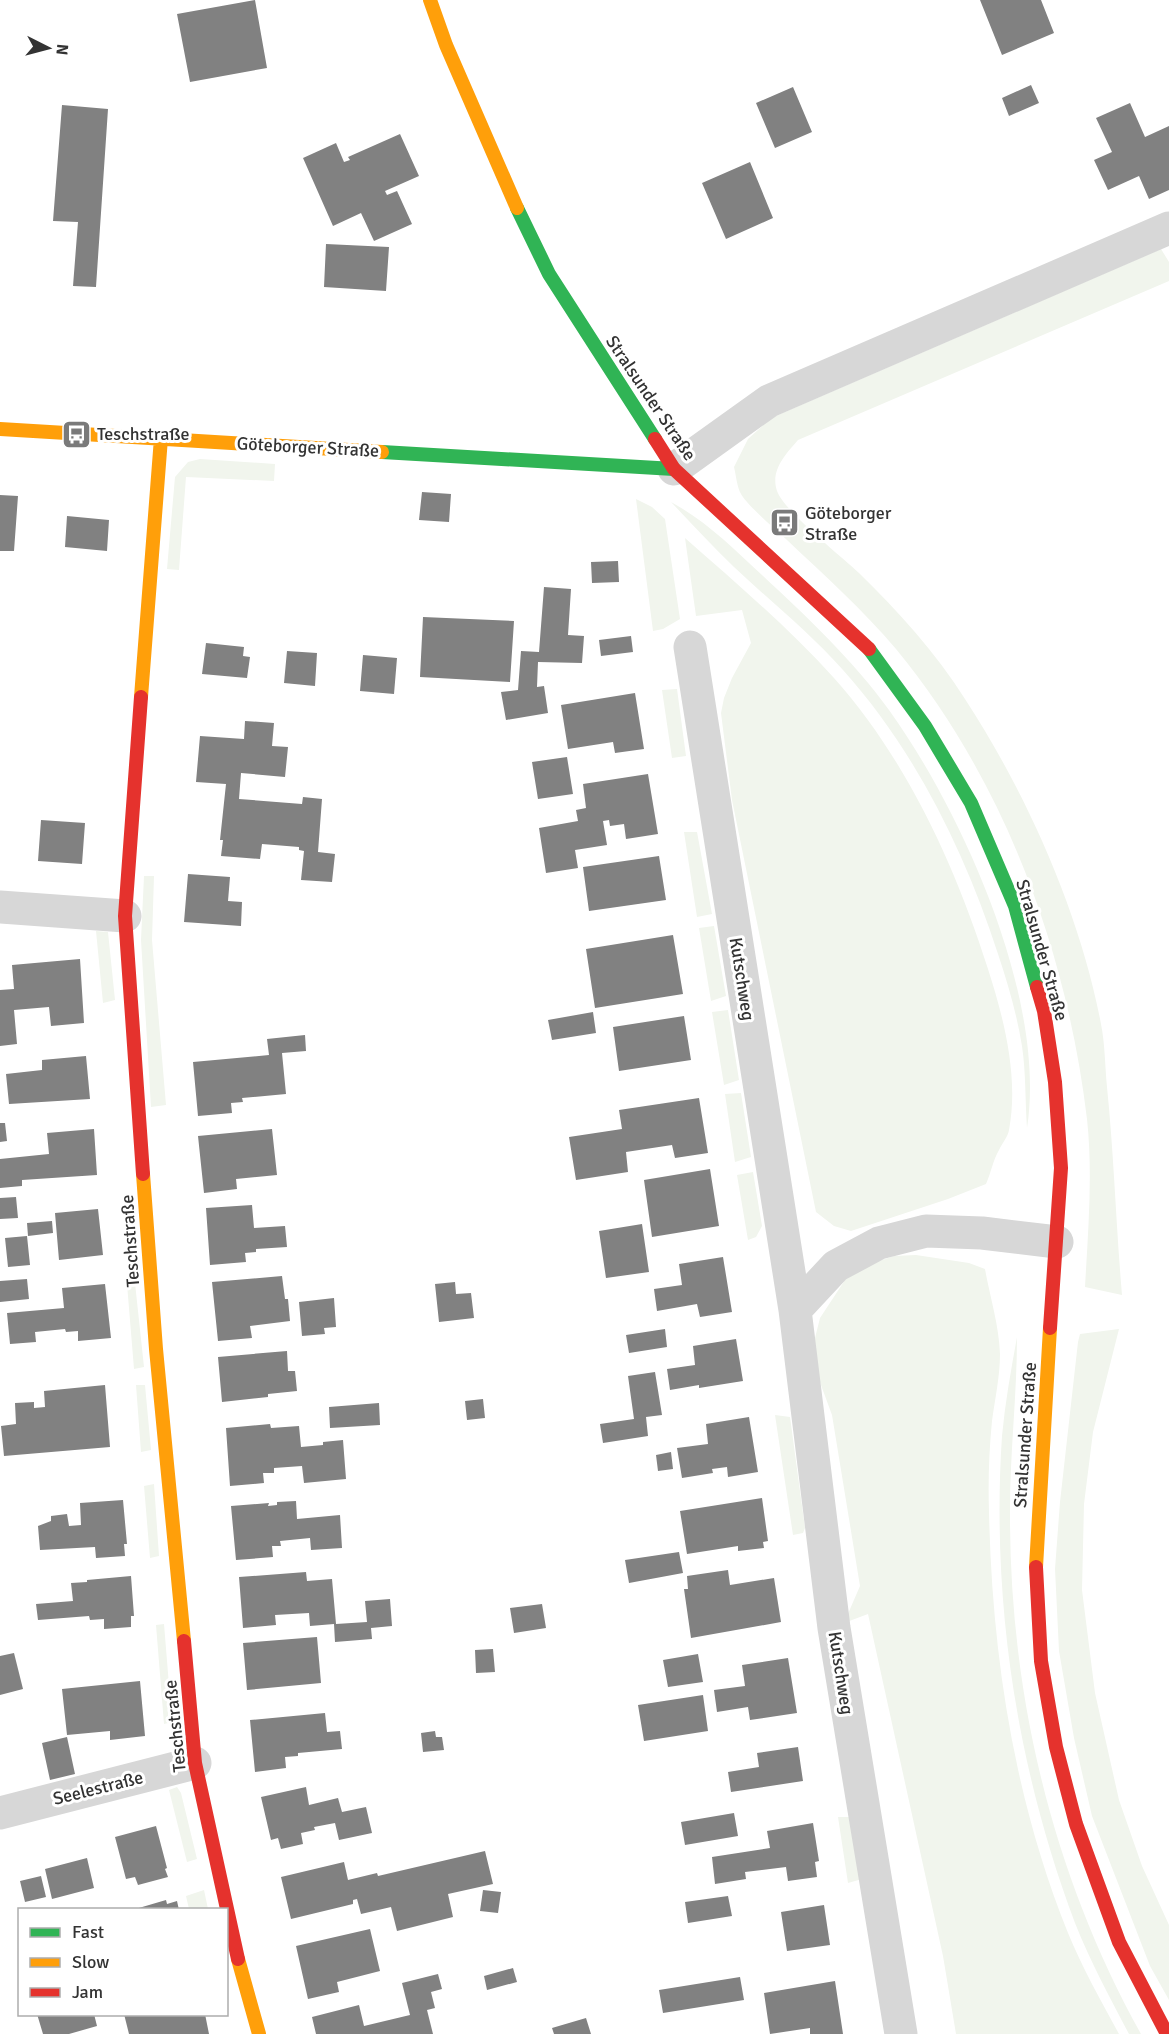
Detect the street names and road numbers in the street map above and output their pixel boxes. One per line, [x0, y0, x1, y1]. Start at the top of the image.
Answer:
street label: Stralsunder Straße [601, 331, 701, 465]
street label: Göteborger Straße [236, 432, 380, 462]
street label: Stralsunder Straße [1011, 877, 1073, 1023]
street label: Kutschweg [725, 936, 759, 1022]
street label: Teschstraße [116, 1194, 144, 1288]
street label: Stralsunder Straße [1009, 1361, 1041, 1509]
street label: Kutschweg [824, 1630, 858, 1716]
street label: Teschstraße [159, 1679, 191, 1773]
street label: Seelestraße [51, 1766, 145, 1810]

